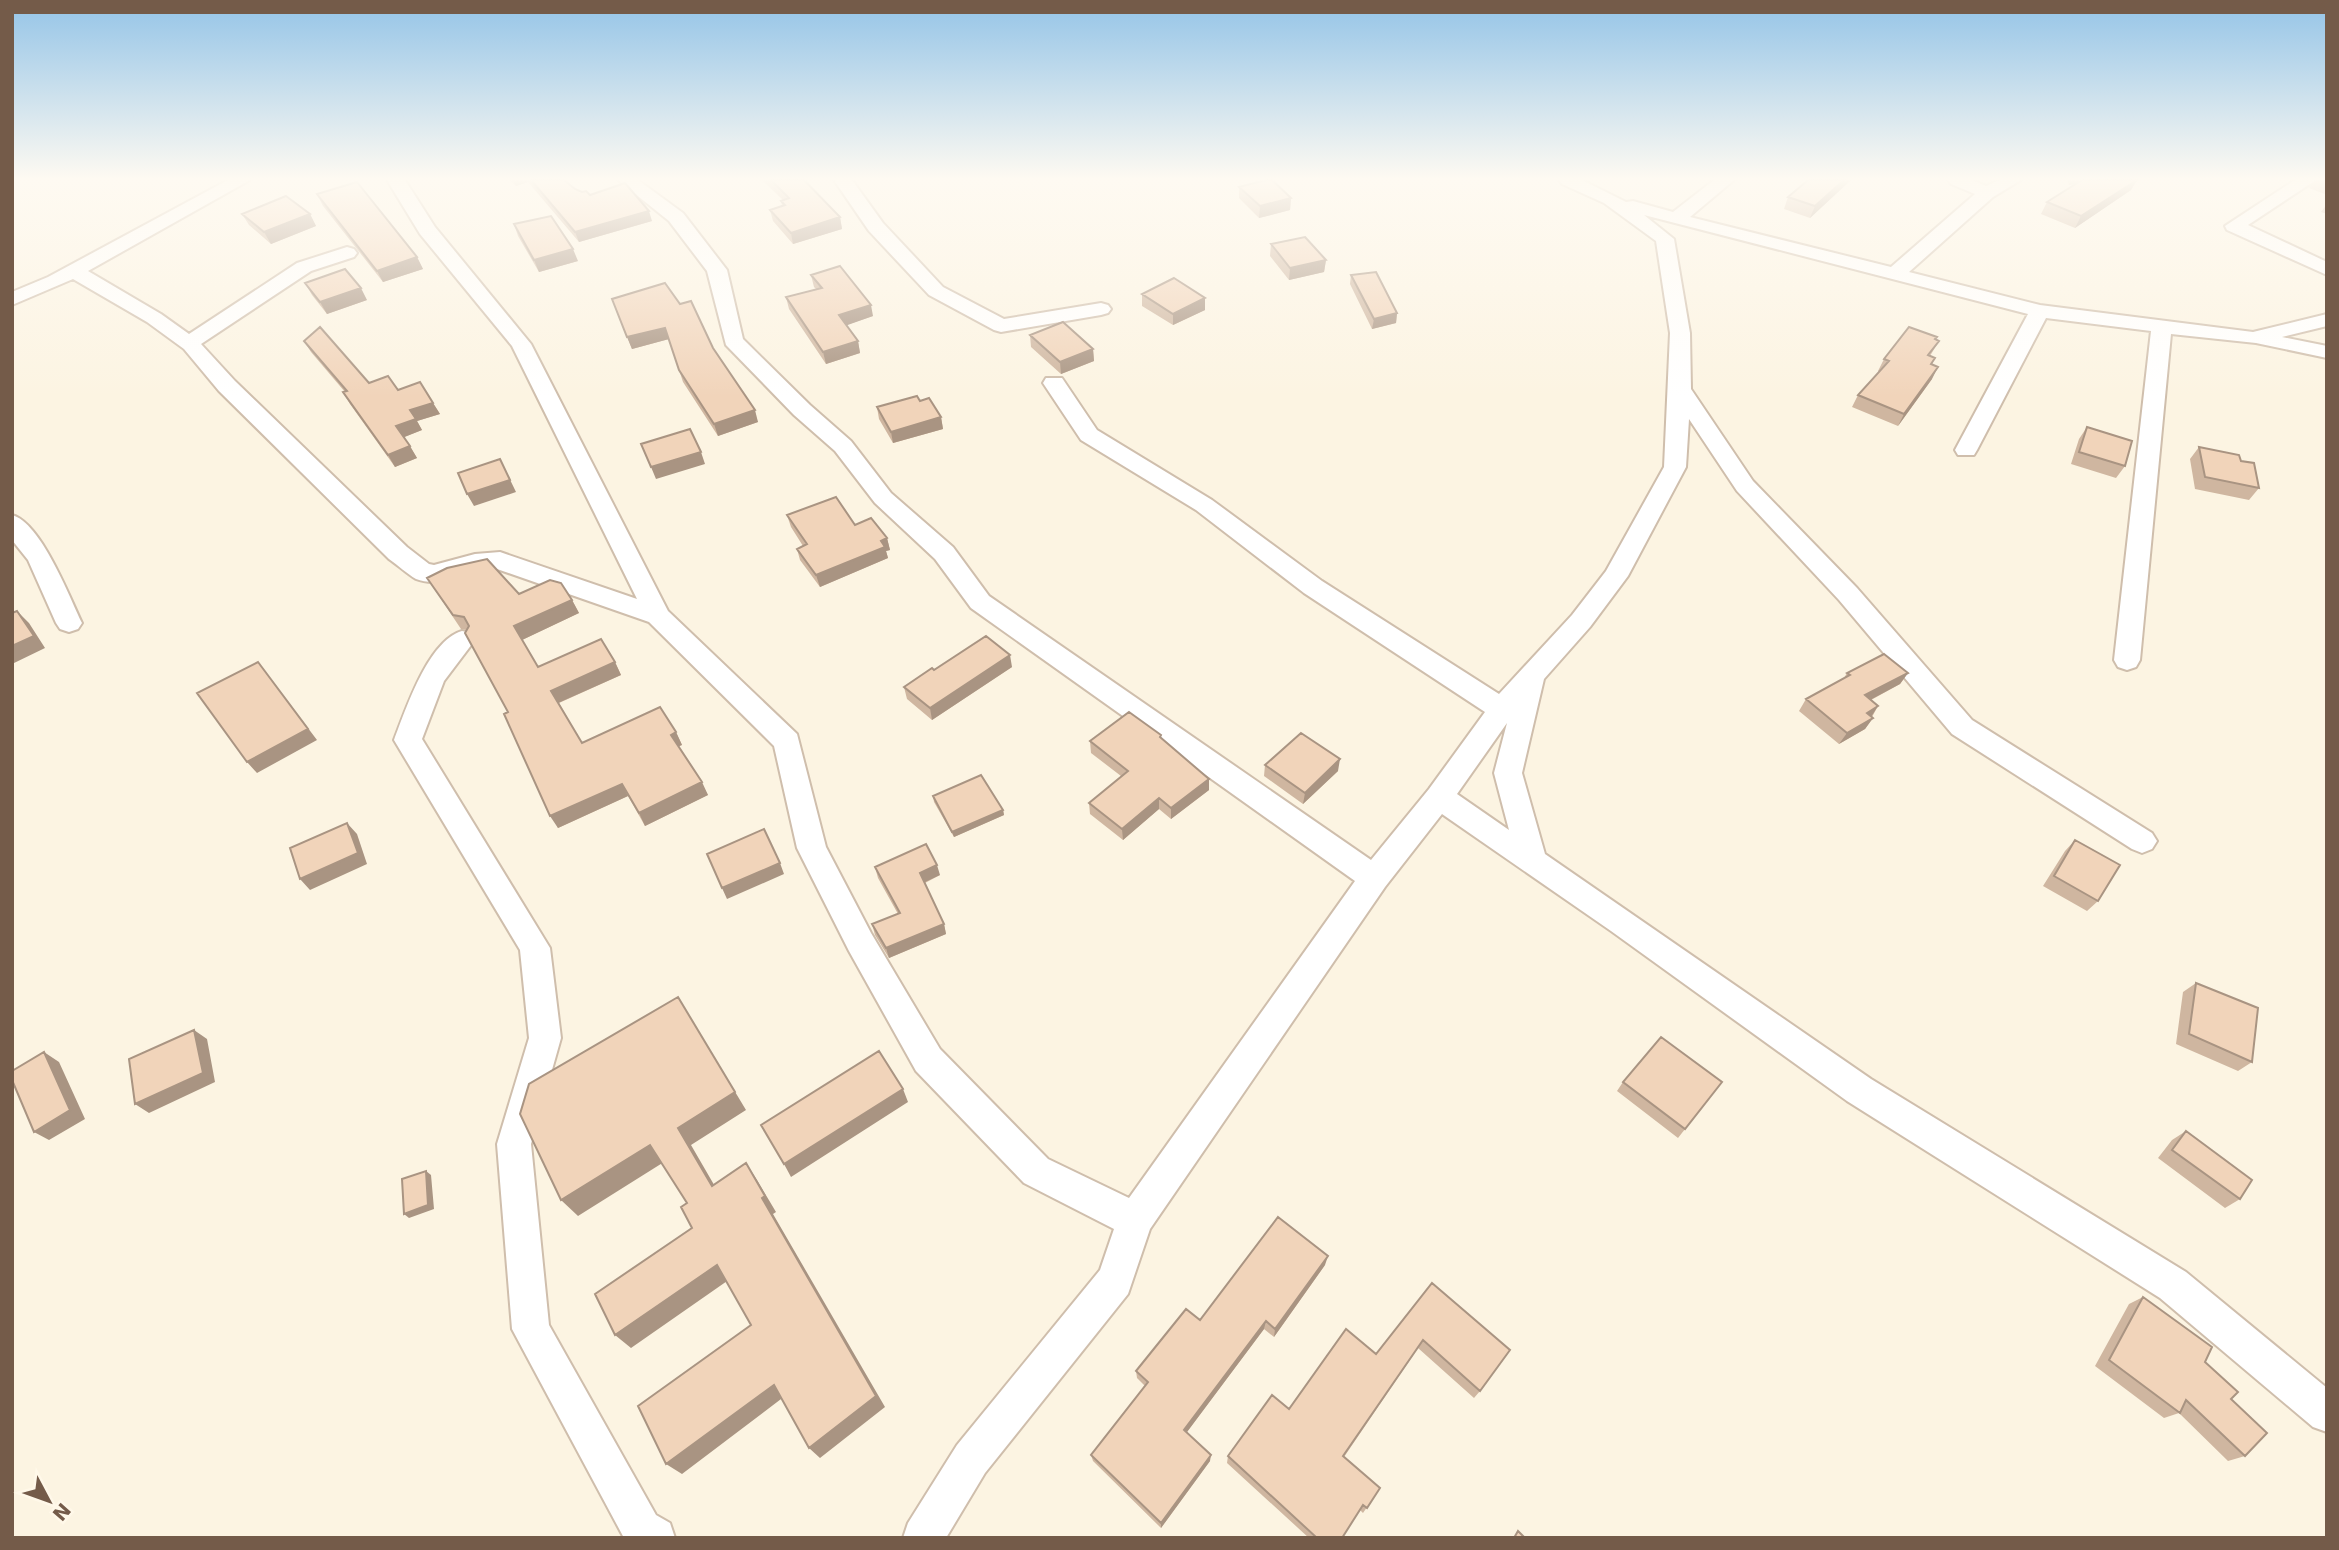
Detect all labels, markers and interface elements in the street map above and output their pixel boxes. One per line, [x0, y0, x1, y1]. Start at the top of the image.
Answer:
north arrow [14, 1466, 84, 1536]
text: N [48, 1499, 75, 1525]

